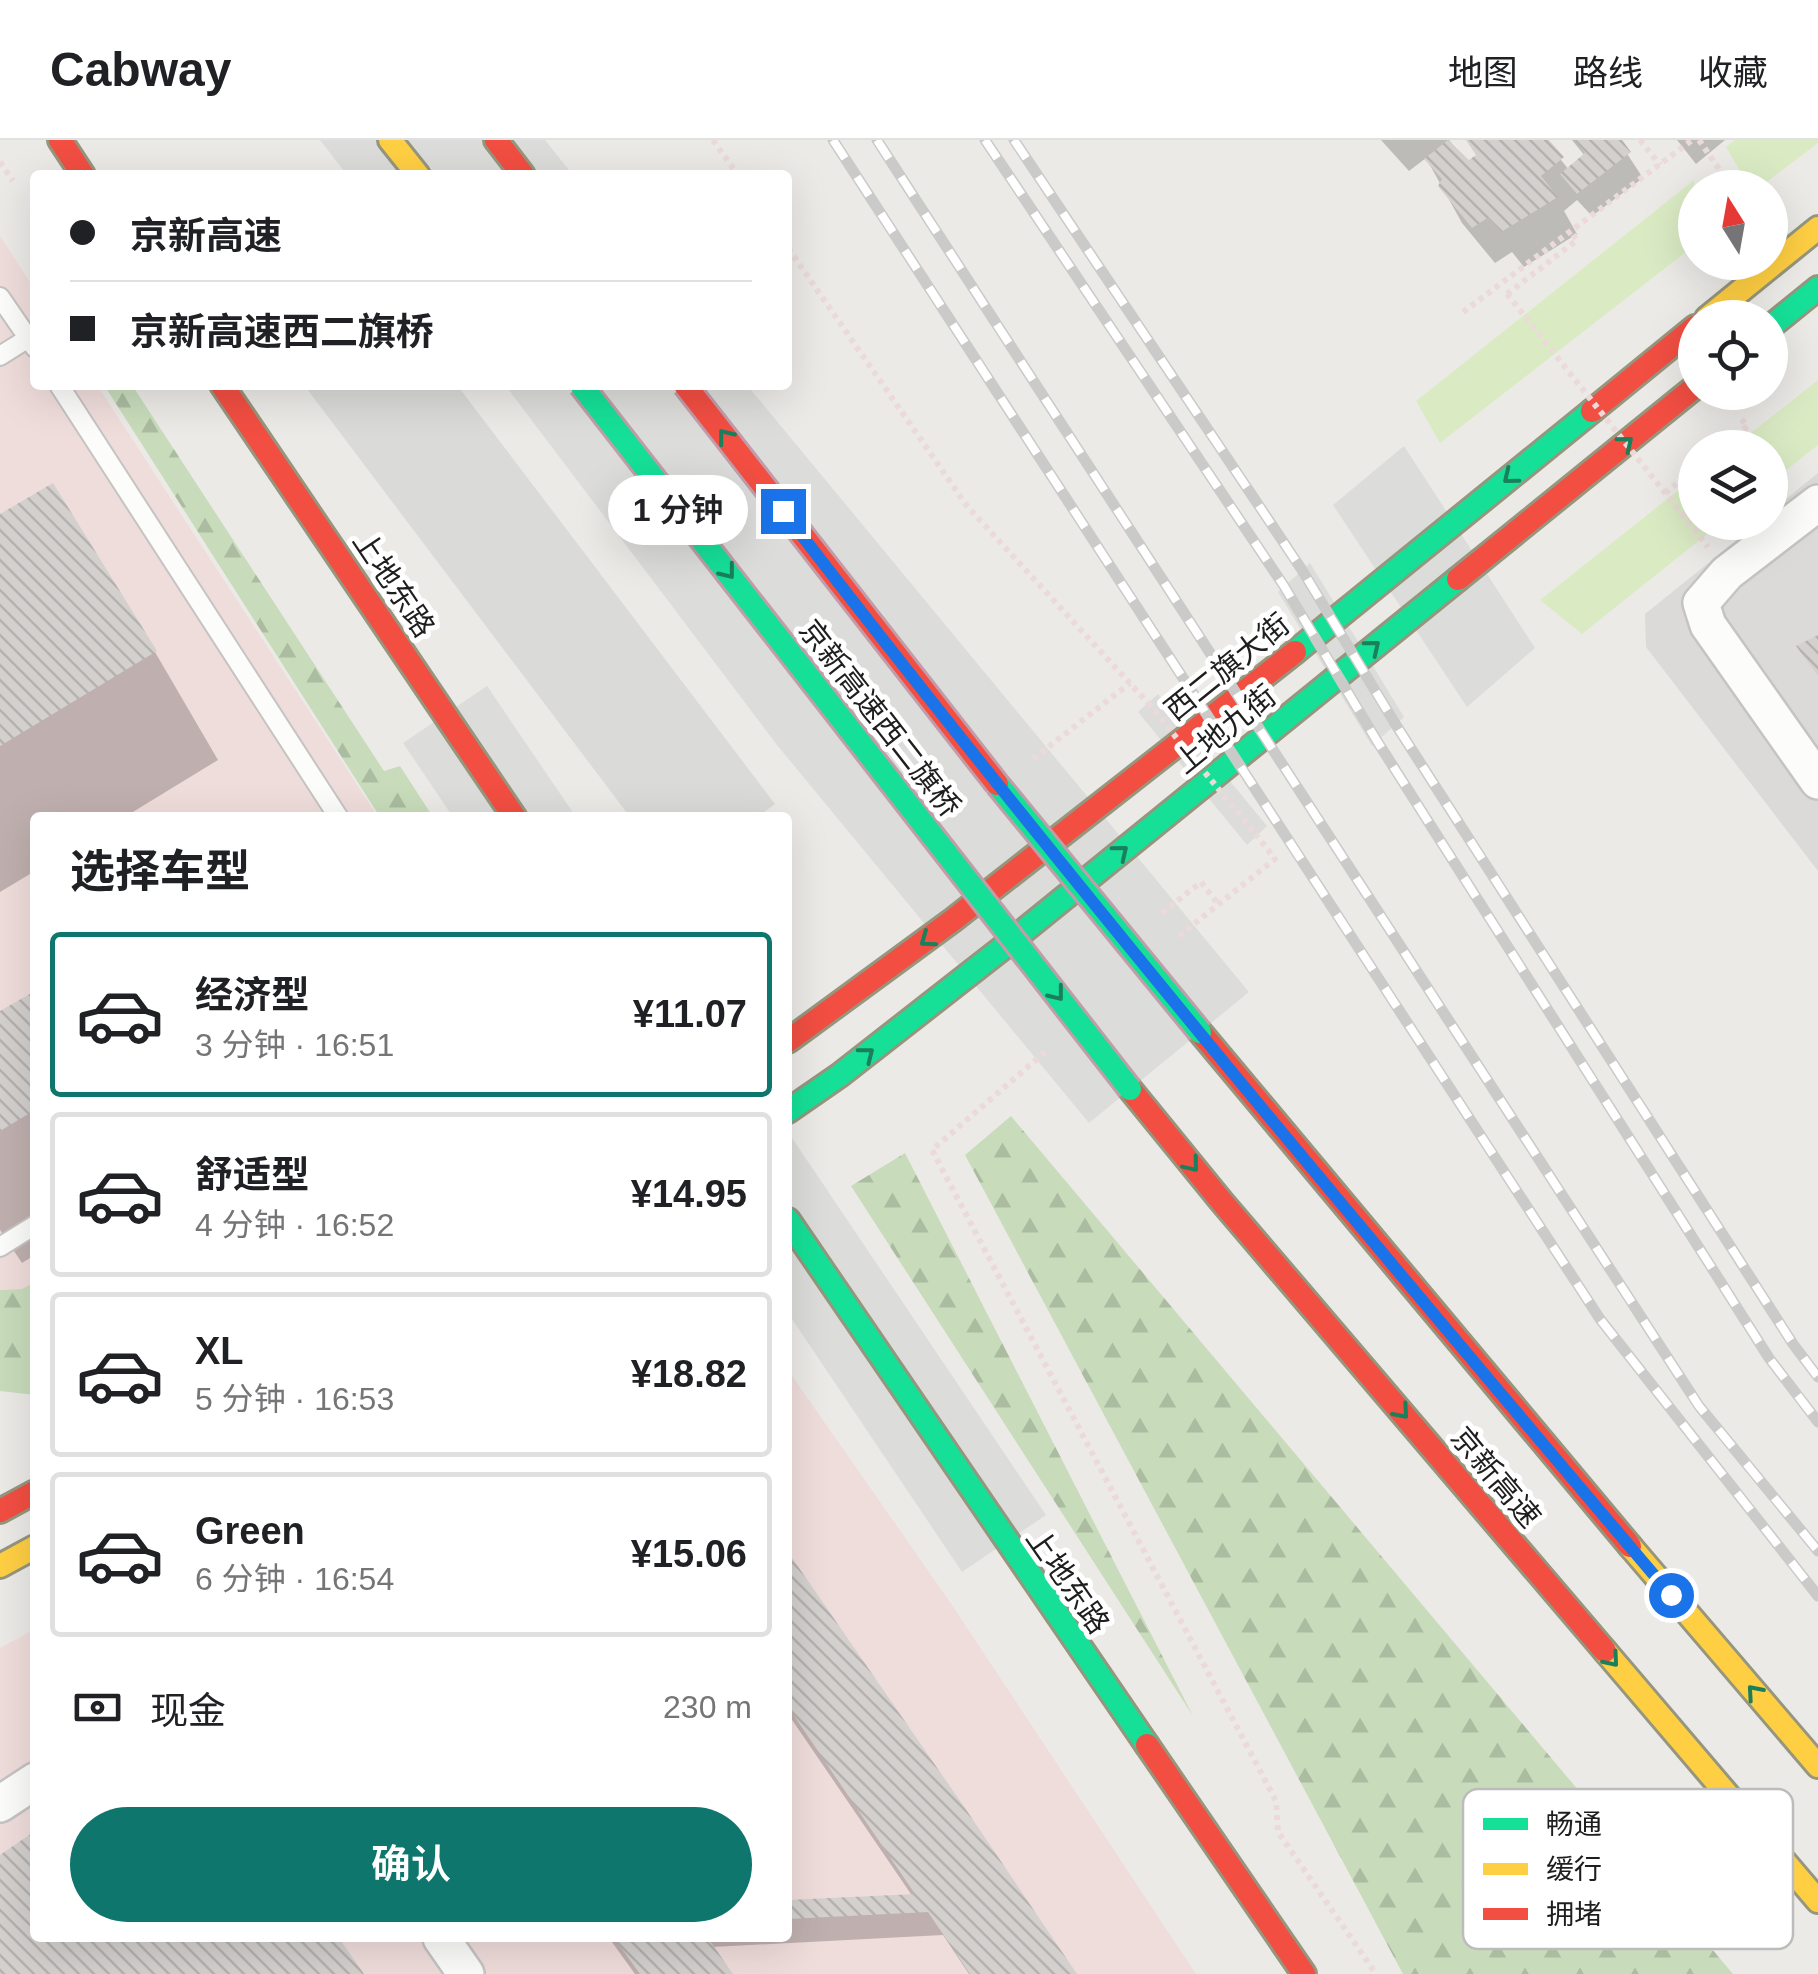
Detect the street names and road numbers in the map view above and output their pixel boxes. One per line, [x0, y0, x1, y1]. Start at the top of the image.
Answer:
street label: 上地东路 [347, 525, 441, 643]
street label: 西二旗大街 [1158, 607, 1296, 727]
street label: 京新高速西二旗桥 [793, 613, 967, 823]
street label: 上地九街 [1168, 678, 1282, 780]
street label: 京新高速 [1445, 1420, 1547, 1534]
street label: 上地东路 [1020, 1522, 1116, 1640]

